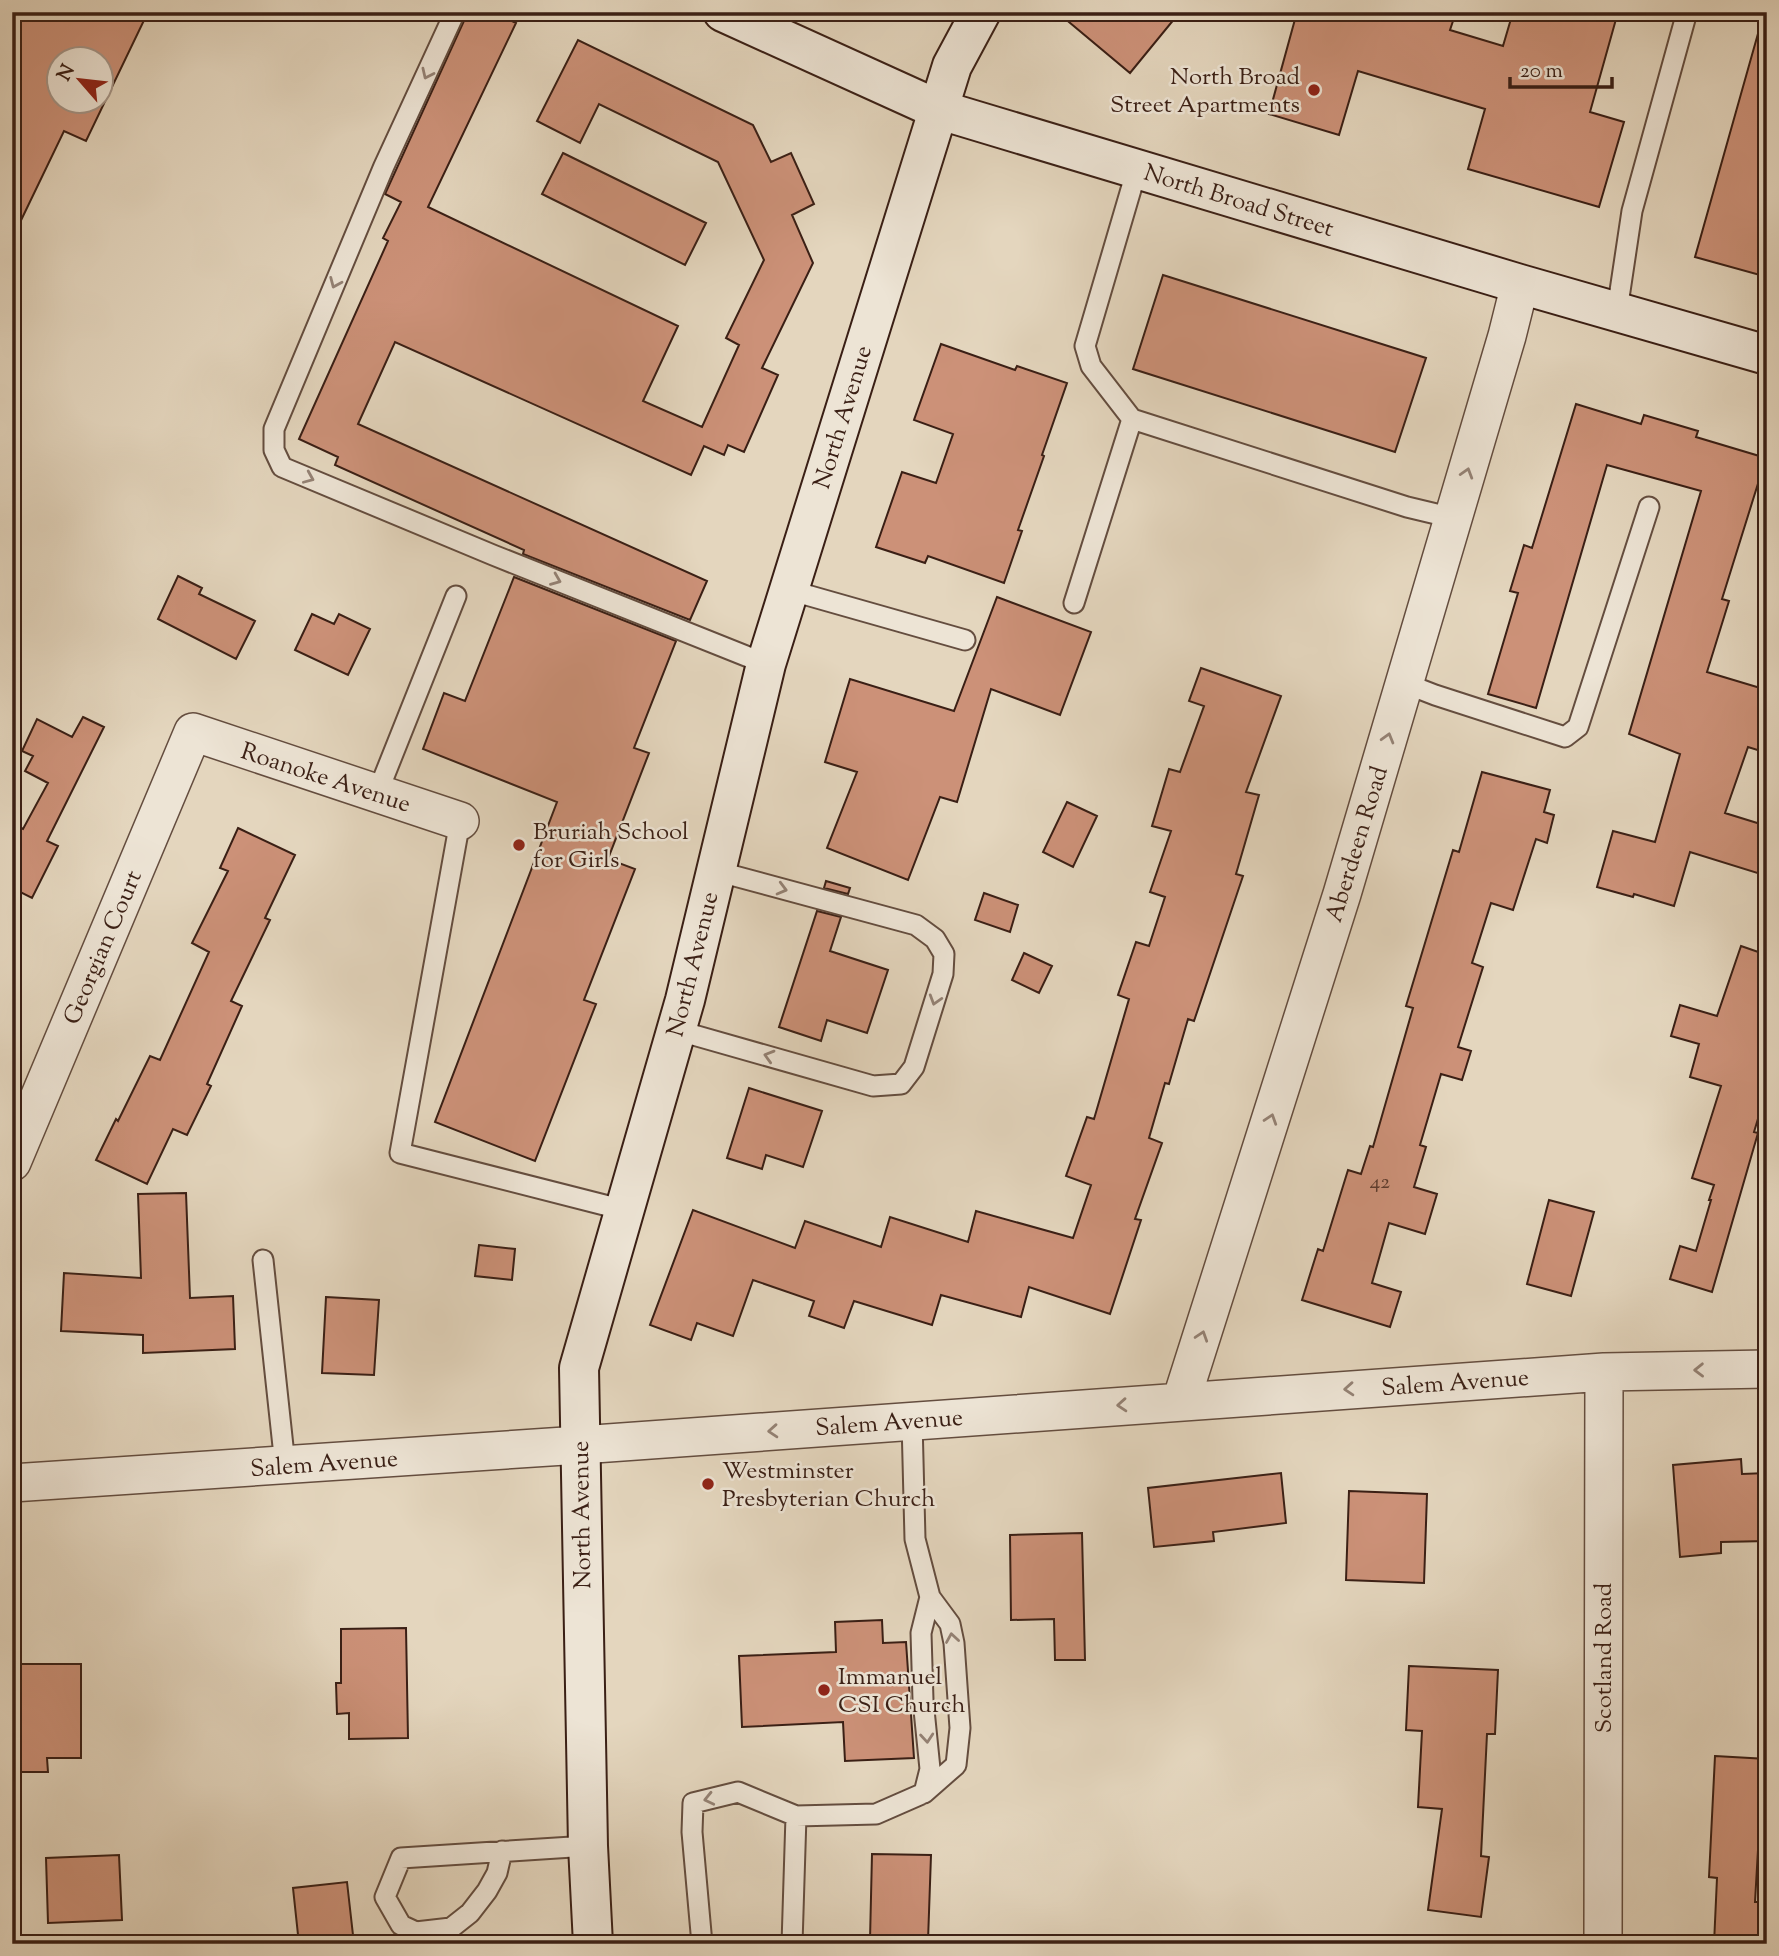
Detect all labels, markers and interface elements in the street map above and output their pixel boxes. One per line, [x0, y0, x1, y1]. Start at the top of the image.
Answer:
north arrow [46, 46, 116, 116]
scale bar [1510, 46, 1611, 90]
text: 20 m [1520, 57, 1563, 87]
text: N [52, 60, 83, 86]
place label: North Broad Street Apartments [1110, 61, 1300, 123]
one-way arrow [421, 67, 435, 79]
marker: North Broad Street Apartments [1306, 82, 1322, 98]
street label: North Broad Street [1139, 157, 1338, 247]
one-way arrow [330, 276, 344, 288]
street label: North Avenue [806, 342, 882, 494]
one-way arrow [1458, 467, 1473, 479]
one-way arrow [301, 470, 314, 484]
one-way arrow [549, 572, 562, 586]
one-way arrow [1380, 732, 1395, 744]
street label: Roanoke Avenue [236, 735, 415, 822]
street label: Aberdeen Road [1318, 762, 1398, 927]
place label: Bruriah School for Girls [533, 816, 689, 878]
marker: Bruriah School for Girls [511, 837, 527, 853]
street label: Georgian Court [56, 865, 152, 1030]
one-way arrow [776, 880, 788, 895]
street label: North Avenue [659, 888, 728, 1041]
one-way arrow [928, 994, 943, 1006]
one-way arrow [763, 1050, 775, 1065]
one-way arrow [1262, 1114, 1277, 1126]
house number: 42 [1370, 1168, 1390, 1198]
one-way arrow [1194, 1330, 1208, 1343]
street label: Salem Avenue [1380, 1362, 1530, 1406]
one-way arrow [1693, 1362, 1703, 1378]
one-way arrow [1343, 1382, 1354, 1397]
one-way arrow [1116, 1398, 1127, 1413]
street label: Salem Avenue [814, 1402, 964, 1446]
one-way arrow [767, 1423, 778, 1438]
street label: North Avenue [565, 1440, 601, 1590]
street label: Salem Avenue [249, 1443, 399, 1487]
place label: Westminster Presbyterian Church [722, 1455, 935, 1517]
marker: Westminster Presbyterian Church [700, 1476, 716, 1492]
street label: Scotland Road [1588, 1582, 1622, 1733]
one-way arrow [945, 1632, 960, 1644]
place label: Immanuel CSI Church [838, 1661, 966, 1723]
marker: Immanuel CSI Church [816, 1682, 832, 1698]
one-way arrow [919, 1732, 934, 1743]
one-way arrow [703, 1791, 715, 1805]

